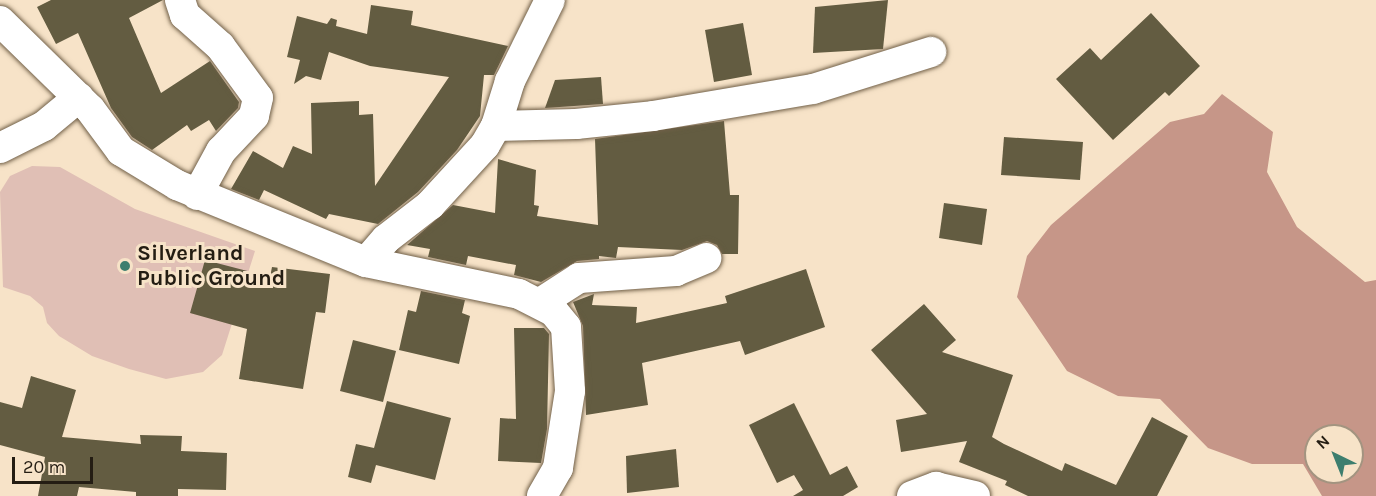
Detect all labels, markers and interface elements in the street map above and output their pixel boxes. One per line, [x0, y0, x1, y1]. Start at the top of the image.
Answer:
place label: Silverland Public Ground [137, 240, 285, 292]
marker: Silverland Public Ground [118, 259, 132, 273]
north arrow [1304, 424, 1364, 484]
text: N [1312, 431, 1333, 453]
scale bar [15, 445, 96, 483]
text: 20 m [23, 456, 65, 478]

